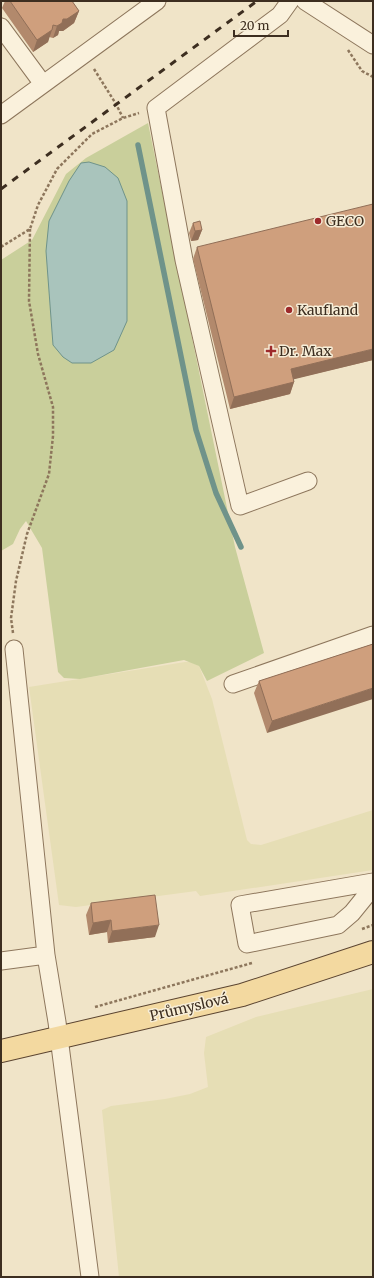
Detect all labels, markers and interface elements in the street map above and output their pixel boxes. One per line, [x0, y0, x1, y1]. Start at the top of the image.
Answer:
scale bar [234, 12, 288, 38]
text: 20 m [240, 18, 269, 33]
place label: GECO [326, 212, 364, 230]
marker: GECO [313, 216, 323, 226]
place label: Kaufland [297, 301, 359, 319]
marker: Kaufland [284, 305, 294, 315]
place label: Dr. Max [279, 342, 332, 360]
marker: Dr. Max [266, 346, 276, 356]
street label: Průmyslová [148, 989, 231, 1025]

